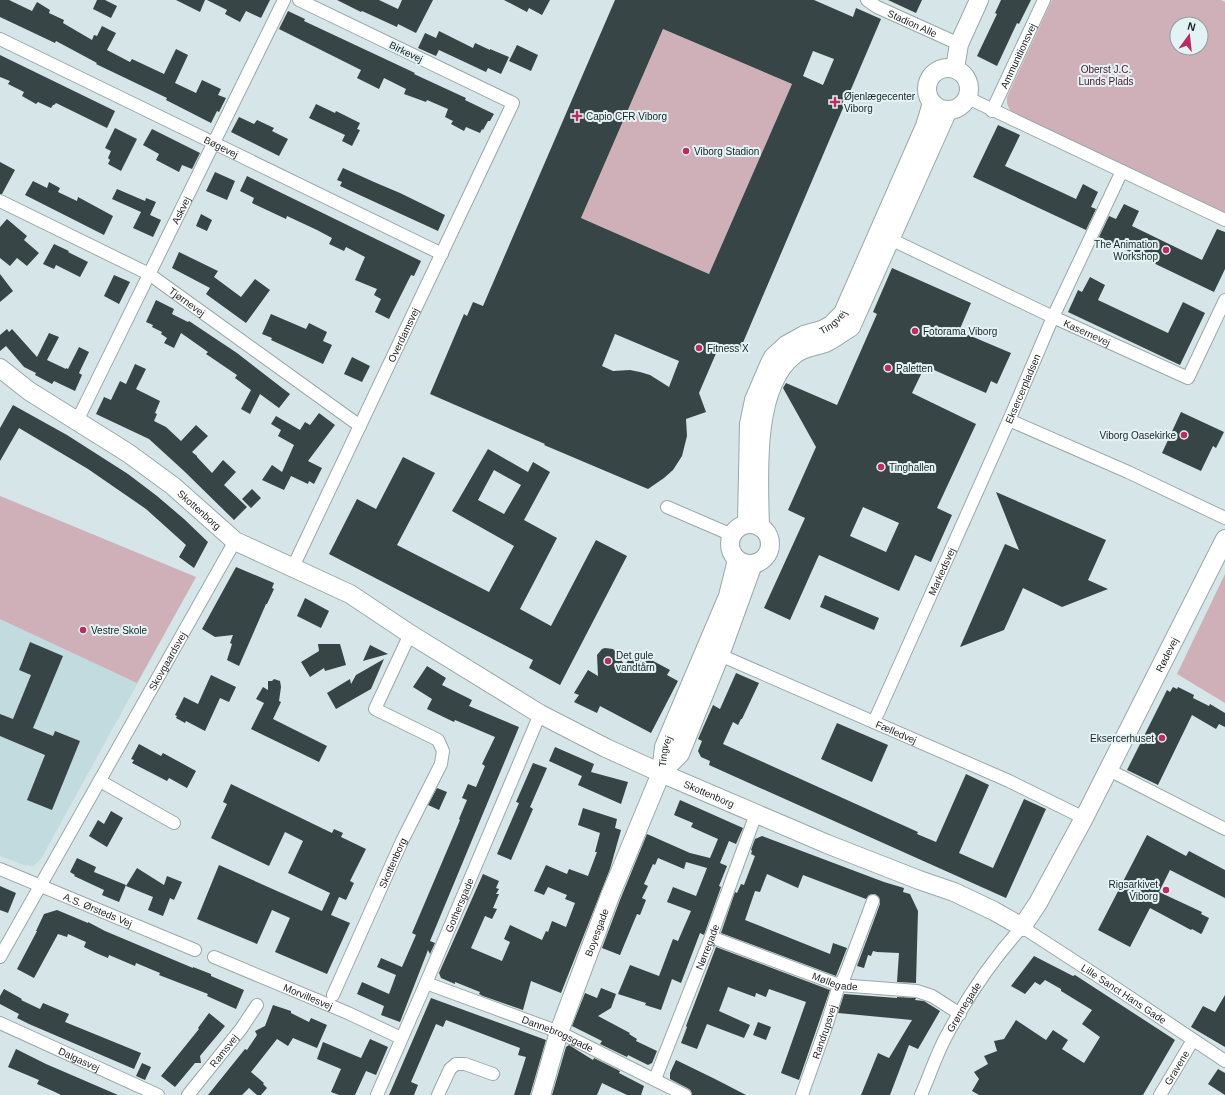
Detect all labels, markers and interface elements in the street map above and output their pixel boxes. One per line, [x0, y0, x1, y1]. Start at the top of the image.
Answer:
street label: Stadion Alle [886, 7, 939, 39]
north arrow [1169, 16, 1209, 56]
text: N [1186, 20, 1197, 33]
street label: Ammunitionsvej [998, 21, 1038, 90]
street label: Birkevej [388, 39, 424, 65]
park label: Oberst J.C. Lunds Plads [1078, 64, 1134, 87]
place label: Øjenlægecenter Viborg [844, 91, 916, 114]
marker: Øjenlægecenter Viborg [829, 96, 841, 108]
marker: Capio CFR Viborg [571, 110, 583, 122]
place label: Capio CFR Viborg [586, 111, 667, 122]
street label: Bøgevej [202, 134, 240, 160]
marker: Viborg Stadion [681, 146, 691, 156]
place label: Viborg Stadion [694, 146, 759, 157]
street label: Askvej [169, 194, 192, 226]
place label: The Animation Workshop [1094, 239, 1158, 262]
marker: The Animation Workshop [1161, 245, 1171, 255]
street label: Tjørnevej [167, 285, 207, 318]
street label: Overdamsvej [386, 306, 421, 364]
street label: Tingvej [817, 309, 849, 336]
street label: Kasernevej [1062, 317, 1112, 348]
marker: Fotorama Viborg [910, 326, 920, 336]
place label: Fotorama Viborg [923, 326, 997, 337]
marker: Fitness X [694, 343, 704, 353]
place label: Fitness X [707, 343, 749, 354]
street label: Eksercerpladsen [1003, 352, 1042, 425]
marker: Paletten [883, 363, 893, 373]
place label: Paletten [896, 363, 933, 374]
place label: Viborg Oasekirke [1099, 430, 1176, 441]
marker: Viborg Oasekirke [1179, 430, 1189, 440]
marker: Tinghallen [876, 462, 886, 472]
place label: Tinghallen [889, 462, 935, 473]
street label: Skottenborg [176, 487, 223, 531]
street label: Markedsvej [926, 546, 957, 597]
marker: Vestre Skole [78, 625, 88, 635]
place label: Vestre Skole [91, 625, 148, 636]
street label: Skovgaardsvej [146, 630, 188, 692]
street label: Rødevej [1153, 635, 1180, 674]
place label: Det gule vandtårn [616, 650, 655, 673]
marker: Det gule vandtårn [603, 656, 613, 666]
street label: Fælledvej [874, 718, 918, 746]
place label: Eksercerhuset [1090, 733, 1154, 744]
marker: Eksercerhuset [1157, 733, 1167, 743]
street label: Tingvej [656, 734, 674, 768]
street label: Skottenborg [682, 778, 736, 809]
street label: Skottenborg [376, 836, 408, 890]
street label: Gothersgade [443, 876, 476, 934]
place label: Rigsarkivet Viborg [1109, 879, 1158, 902]
marker: Rigsarkivet Viborg [1161, 885, 1171, 895]
street label: A.S. Ørsteds Vej [62, 891, 134, 929]
street label: Boyesgade [582, 907, 610, 958]
street label: Nørregade [693, 922, 721, 971]
street label: Lille Sanct Hans Gade [1079, 962, 1169, 1026]
street label: Møllegade [811, 970, 858, 992]
street label: Grønnegade [944, 980, 983, 1034]
street label: Morvillesvej [282, 981, 334, 1011]
street label: Randrupsvej [810, 1003, 838, 1060]
street label: Dannebrogsgade [520, 1013, 596, 1054]
street label: Ramsvej [207, 1032, 240, 1069]
street label: Dalgasvej [57, 1045, 101, 1073]
street label: Gravene [1162, 1048, 1191, 1087]

